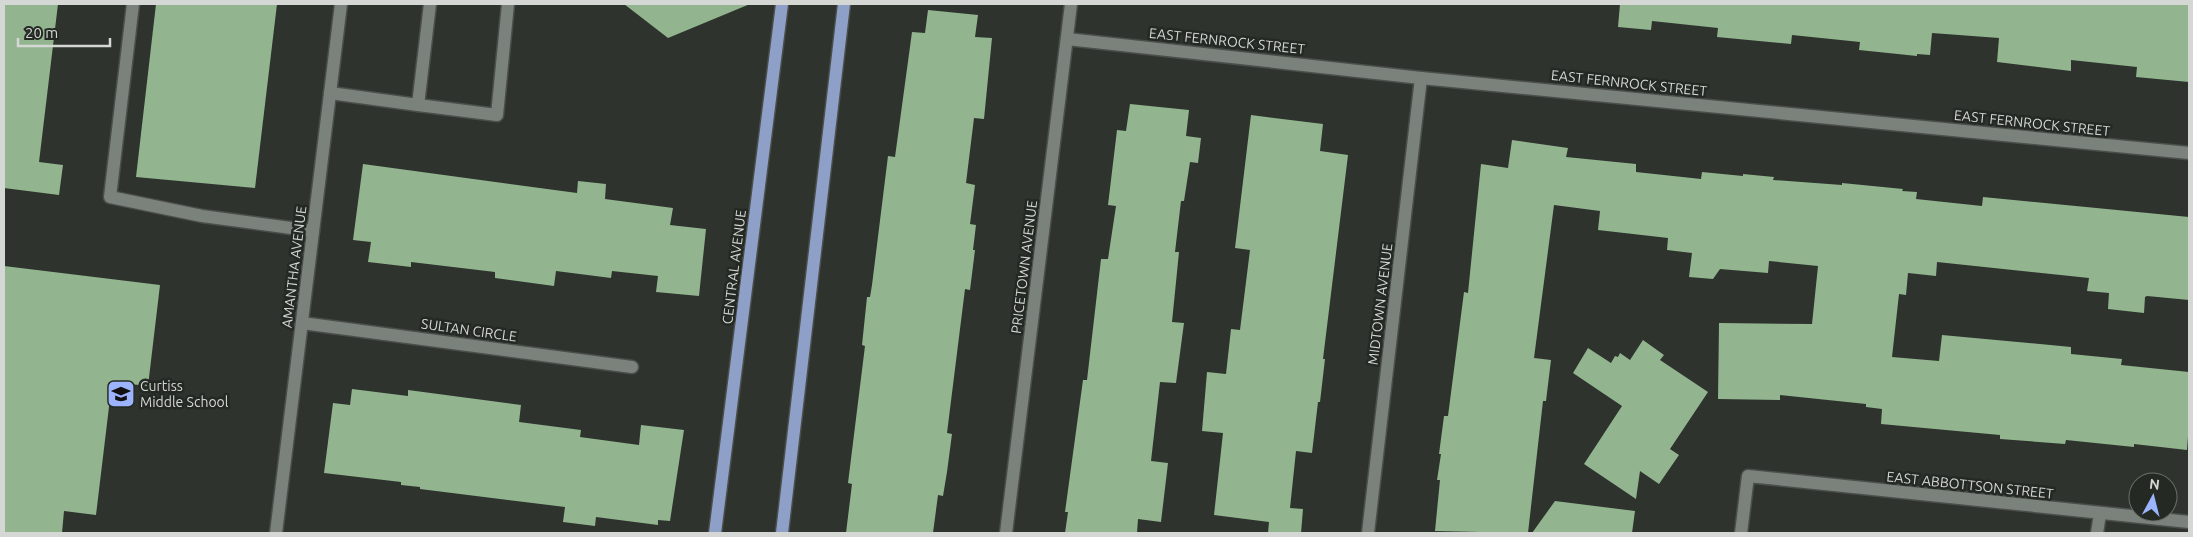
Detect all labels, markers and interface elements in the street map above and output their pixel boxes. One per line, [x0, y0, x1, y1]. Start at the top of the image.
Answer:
scale bar [18, 15, 110, 47]
text: 20 m [25, 24, 58, 41]
street label: EAST FERNROCK STREET [1148, 25, 1306, 57]
street label: EAST FERNROCK STREET [1550, 67, 1708, 99]
street label: EAST FERNROCK STREET [1953, 107, 2111, 139]
street label: PRICETOWN AVENUE [1008, 199, 1040, 335]
street label: AMANTHA AVENUE [279, 205, 309, 329]
street label: CENTRAL AVENUE [719, 209, 749, 325]
street label: MIDTOWN AVENUE [1365, 242, 1395, 366]
street label: SULTAN CIRCLE [420, 315, 518, 345]
place label: Curtiss Middle School [140, 378, 229, 410]
school or university icon: Curtiss Middle School [106, 379, 136, 409]
street label: EAST ABBOTTSON STREET [1886, 468, 2054, 502]
north arrow [2128, 472, 2178, 522]
text: N [2148, 476, 2161, 493]

